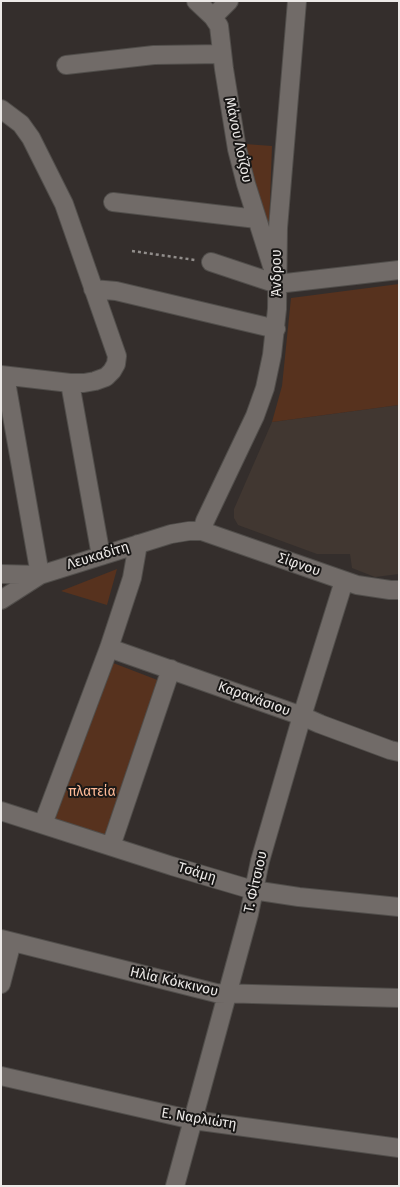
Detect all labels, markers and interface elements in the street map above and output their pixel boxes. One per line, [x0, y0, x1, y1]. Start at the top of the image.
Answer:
street label: Μάνου Λοΐζου [221, 96, 255, 184]
street label: Άνδρου [269, 249, 285, 297]
street label: Λευκαδίτη [65, 539, 131, 573]
street label: Σίφνου [275, 550, 323, 580]
street label: Καρανάσιου [215, 678, 293, 720]
park label: πλατεία [68, 784, 116, 800]
street label: Τ. Φίτσιου [241, 849, 271, 915]
street label: Τσάμη [176, 859, 218, 887]
street label: Ηλία Κόκκινου [128, 964, 220, 1000]
street label: Ε. Ναρλιώτη [160, 1105, 238, 1133]

